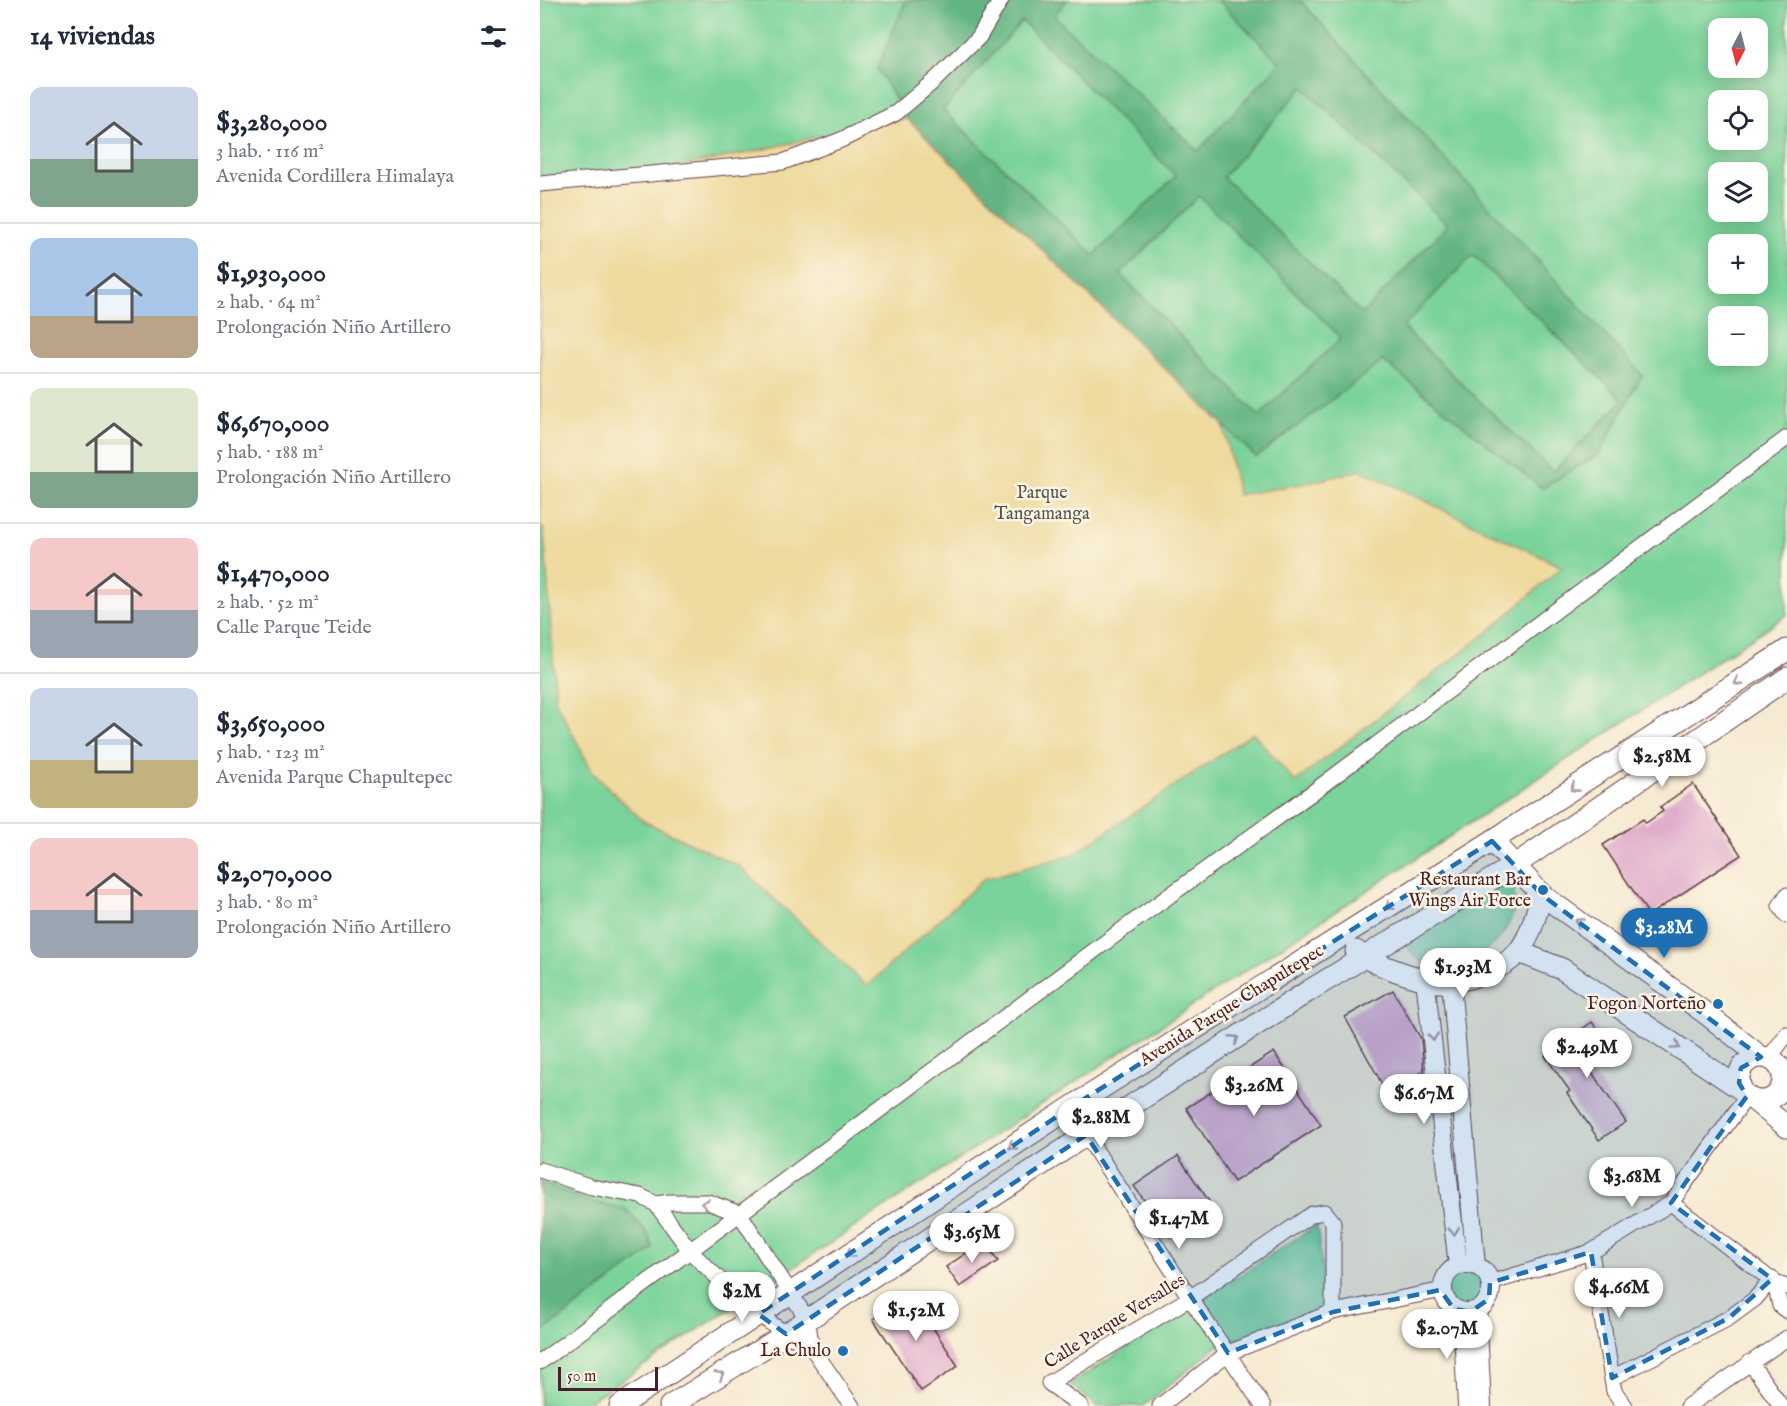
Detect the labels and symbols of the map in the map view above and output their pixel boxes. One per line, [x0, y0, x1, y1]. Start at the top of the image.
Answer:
north arrow [1708, 18, 1768, 78]
park label: Parque Tangamanga [994, 482, 1090, 526]
one-way arrow [1734, 674, 1744, 686]
pin: $2.58M [1613, 737, 1711, 788]
one-way arrow [1570, 781, 1581, 792]
place label: Restaurant Bar Wings Air Force [1408, 869, 1531, 913]
marker: Restaurant Bar Wings Air Force [1536, 883, 1550, 897]
one-way arrow [1385, 899, 1395, 911]
pin: $3.28M [1615, 908, 1713, 959]
one-way arrow [1575, 918, 1586, 929]
street label: Avenida Parque Chapultepec [1135, 940, 1329, 1073]
pin: $1.93M [1414, 948, 1512, 999]
place label: Fogon Norteño [1587, 993, 1706, 1016]
marker: Fogon Norteño [1711, 997, 1725, 1011]
pin: $2.49M [1538, 1028, 1636, 1079]
one-way arrow [1426, 1032, 1439, 1041]
one-way arrow [1228, 1035, 1239, 1046]
one-way arrow [1670, 1039, 1681, 1050]
pin: $3.26M [1205, 1066, 1303, 1117]
pin: $6.67M [1375, 1074, 1473, 1125]
pin: $2.88M [1052, 1098, 1150, 1149]
one-way arrow [1008, 1139, 1019, 1150]
pin: $3.68M [1583, 1157, 1681, 1208]
one-way arrow [701, 1198, 710, 1210]
pin: $1.47M [1130, 1199, 1228, 1250]
pin: $3.65M [923, 1213, 1021, 1264]
one-way arrow [1447, 1226, 1460, 1235]
one-way arrow [846, 1247, 856, 1259]
pin: $4.66M [1570, 1268, 1668, 1319]
street label: Calle Parque Versalles [1040, 1269, 1190, 1375]
pin: $2M [713, 1272, 771, 1323]
pin: $1.52M [867, 1291, 965, 1342]
pin: $2.07M [1398, 1309, 1496, 1360]
place label: La Chulo [760, 1340, 831, 1363]
marker: La Chulo [836, 1344, 850, 1358]
scale bar [558, 1364, 658, 1392]
one-way arrow [713, 1371, 724, 1382]

